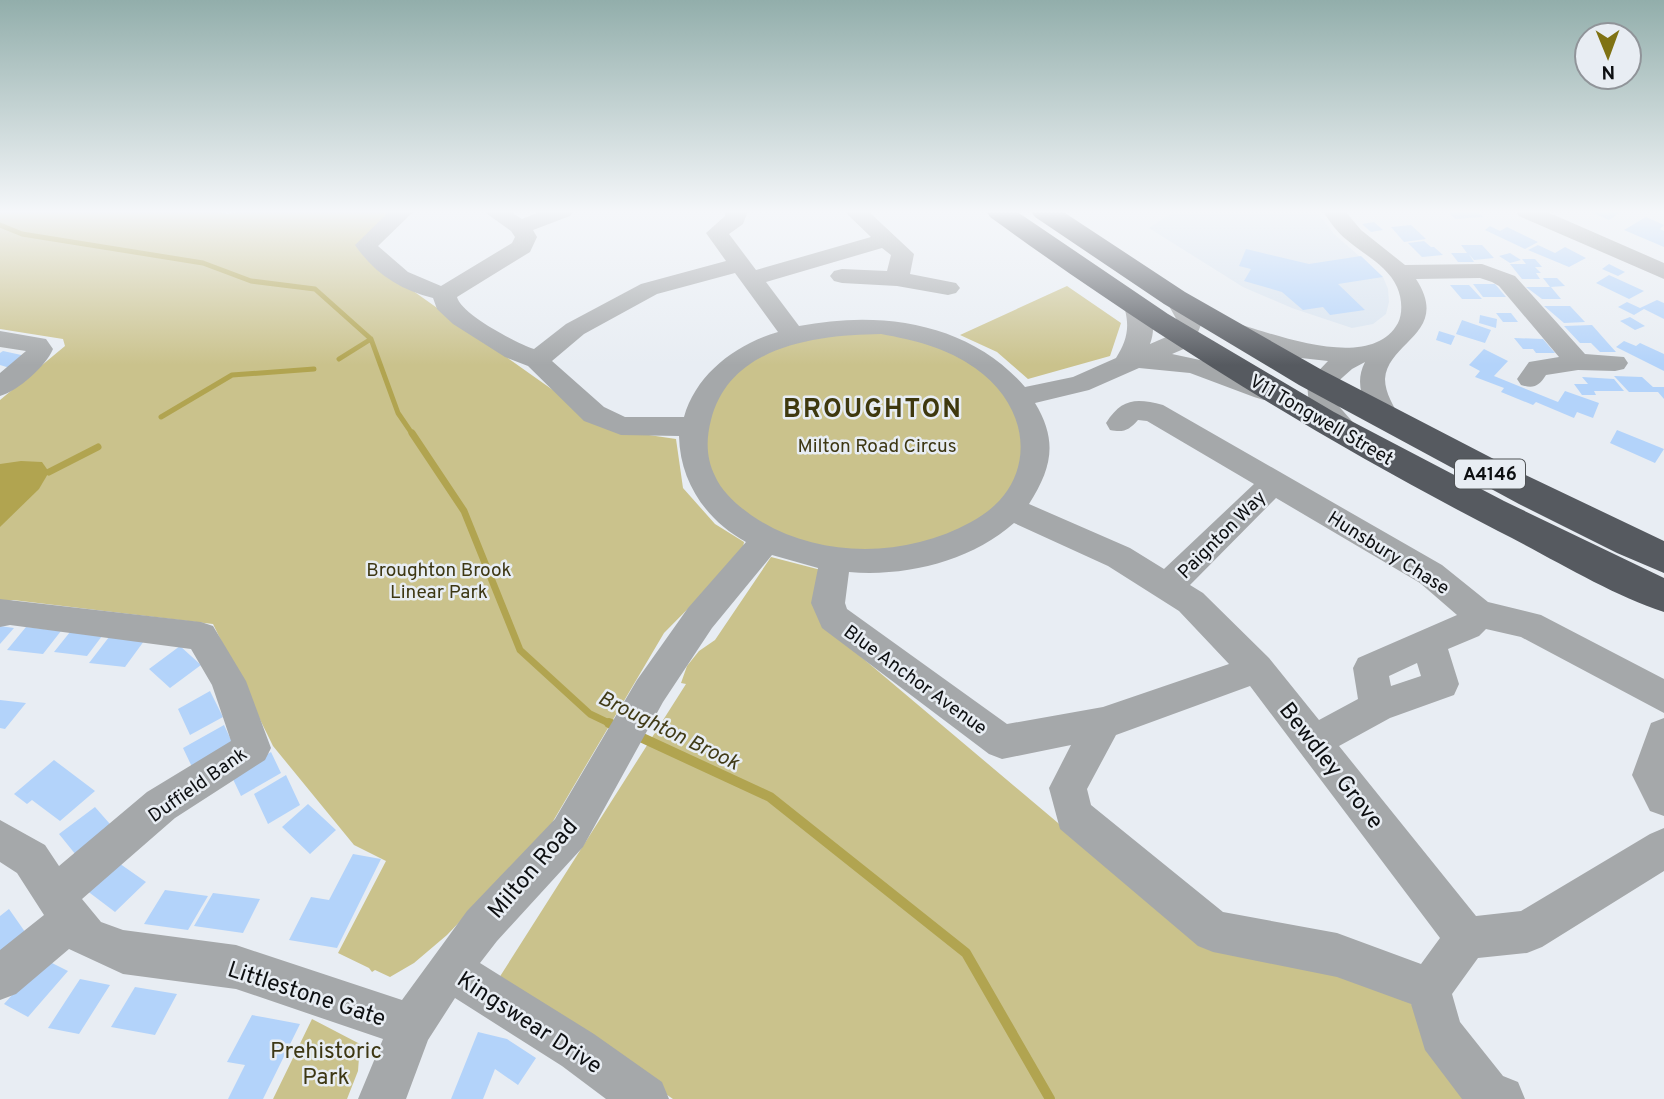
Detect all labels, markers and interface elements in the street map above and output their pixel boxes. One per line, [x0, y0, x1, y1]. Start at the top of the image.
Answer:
north arrow [1573, 21, 1643, 91]
text: N [1601, 59, 1615, 83]
street label: V11 Tongwell Street [1245, 370, 1397, 472]
district label: BROUGHTON [783, 394, 963, 427]
park label: Milton Road Circus [797, 435, 957, 459]
road number: A4146 [1455, 460, 1525, 488]
street label: Paignton Way [1173, 486, 1272, 585]
street label: Hunsbury Chase [1322, 507, 1453, 601]
park label: Broughton Brook Linear Park [366, 559, 512, 605]
street label: Blue Anchor Avenue [838, 621, 991, 741]
water label: Broughton Brook [593, 685, 744, 777]
street label: Bewdley Grove [1271, 697, 1389, 836]
street label: Duffield Bank [144, 743, 252, 829]
street label: Milton Road [483, 814, 585, 926]
street label: Littlestone Gate [223, 956, 389, 1035]
street label: Kingswear Drive [450, 966, 607, 1082]
park label: Prehistoric Park [270, 1038, 382, 1093]

